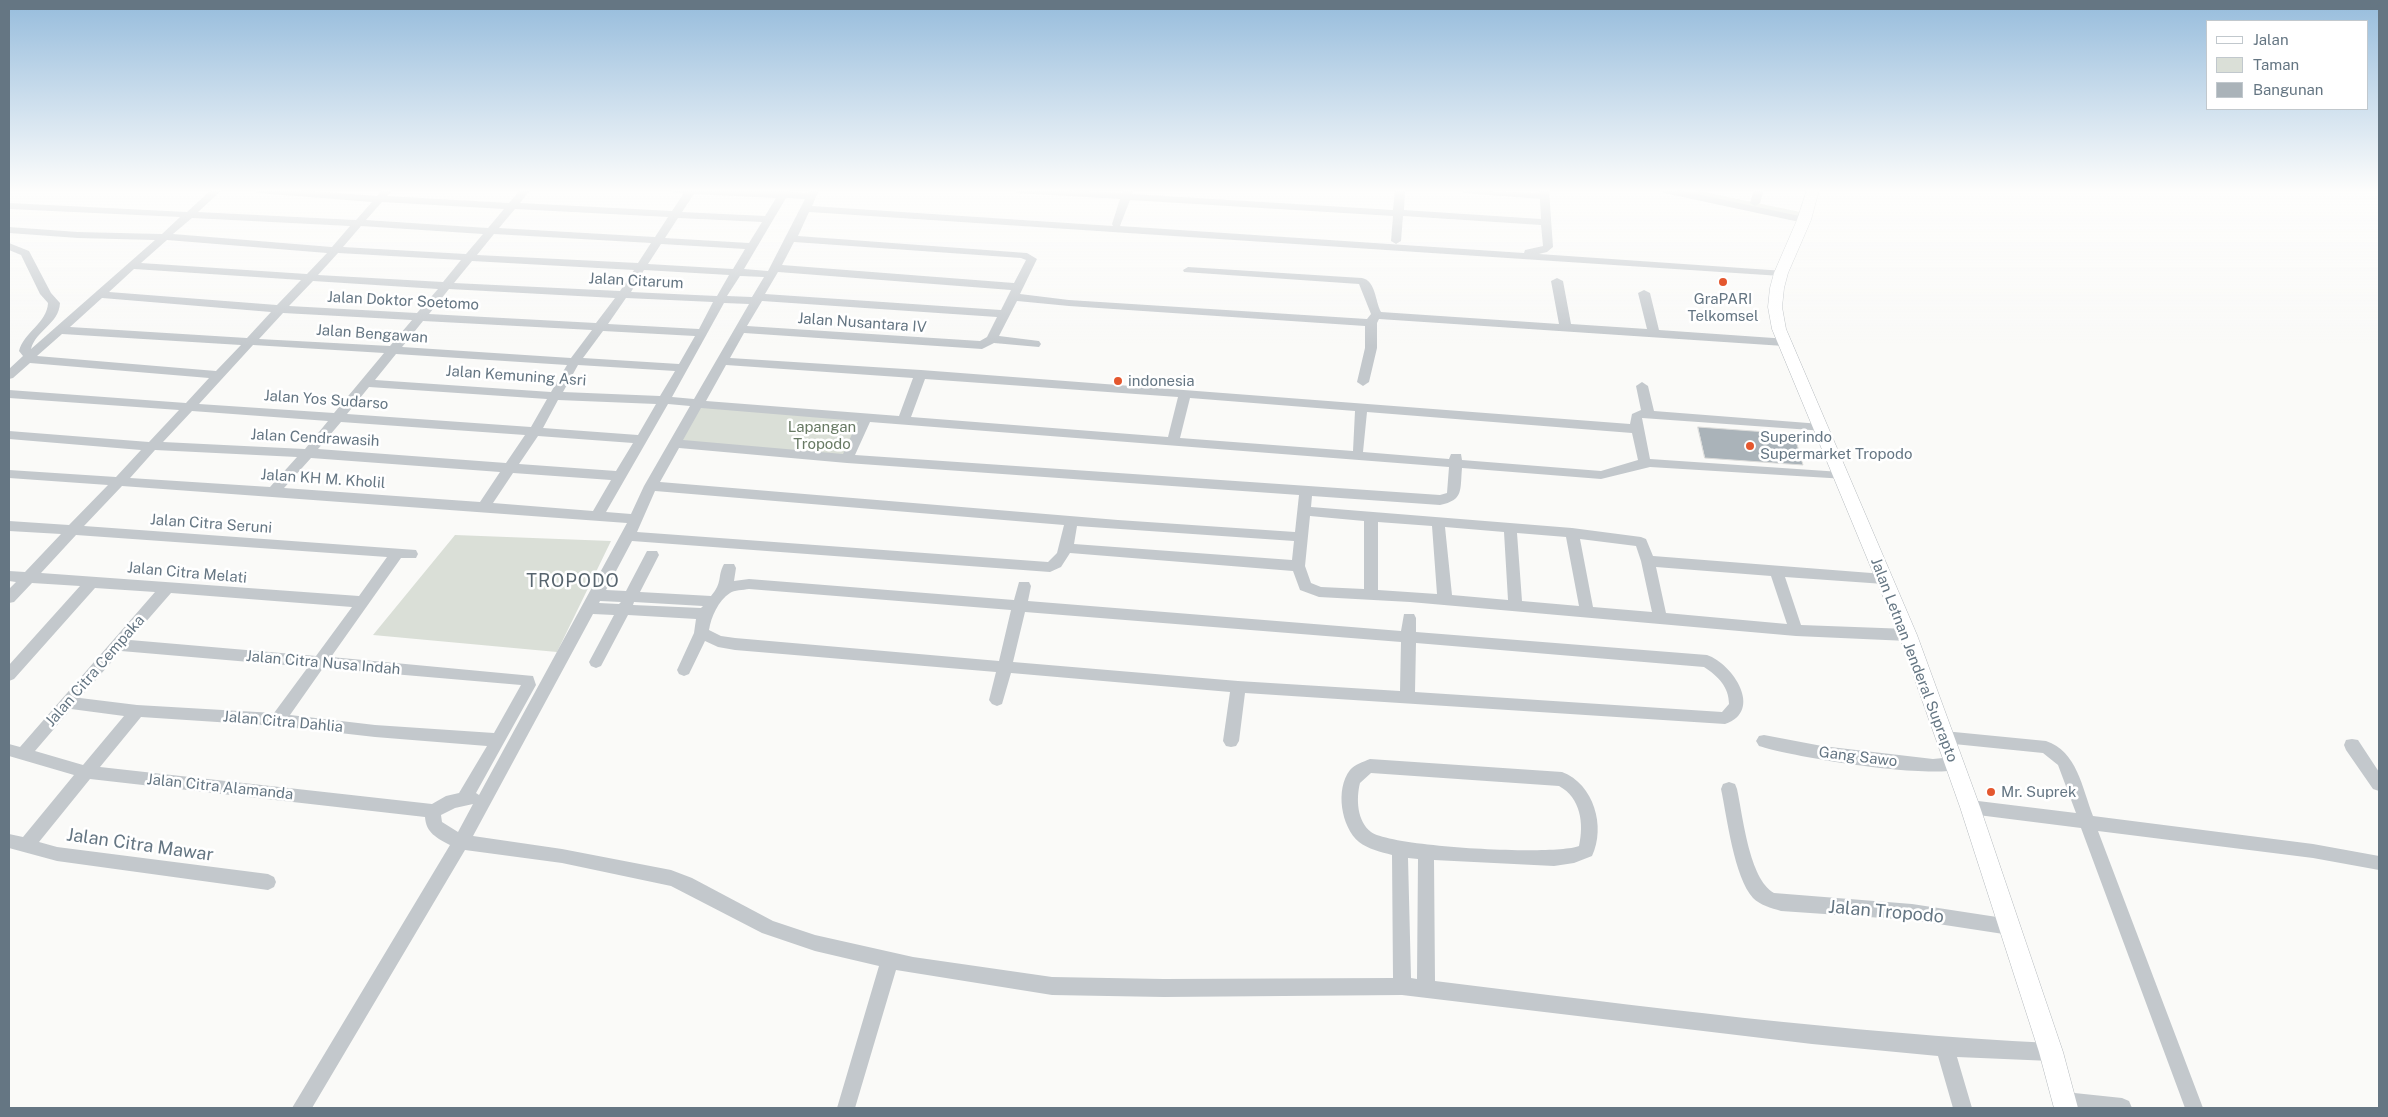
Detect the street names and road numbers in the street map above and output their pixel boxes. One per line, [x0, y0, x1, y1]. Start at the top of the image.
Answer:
street label: Jalan Citarum [588, 270, 684, 292]
street label: Jalan Doktor Soetomo [327, 288, 479, 314]
street label: Jalan Nusantara IV [797, 310, 927, 336]
street label: Jalan Bengawan [315, 321, 429, 347]
street label: Jalan Kemuning Asri [445, 362, 587, 390]
street label: Jalan Yos Sudarso [263, 387, 389, 413]
street label: Jalan Cendrawasih [250, 426, 380, 450]
street label: Jalan KH M. Kholil [260, 466, 386, 492]
street label: Jalan Citra Seruni [149, 511, 273, 537]
street label: Jalan Letnan Jenderal Suprapto [1867, 555, 1961, 765]
street label: Jalan Citra Melati [126, 559, 248, 587]
street label: Jalan Citra Cempaka [42, 612, 148, 730]
street label: Jalan Citra Nusa Indah [245, 647, 401, 679]
street label: Jalan Citra Dahlia [222, 708, 344, 736]
street label: Gang Sawo [1818, 743, 1898, 771]
street label: Jalan Citra Alamanda [146, 770, 294, 804]
street label: Jalan Citra Mawar [65, 824, 215, 866]
street label: Jalan Tropodo [1827, 896, 1945, 928]

